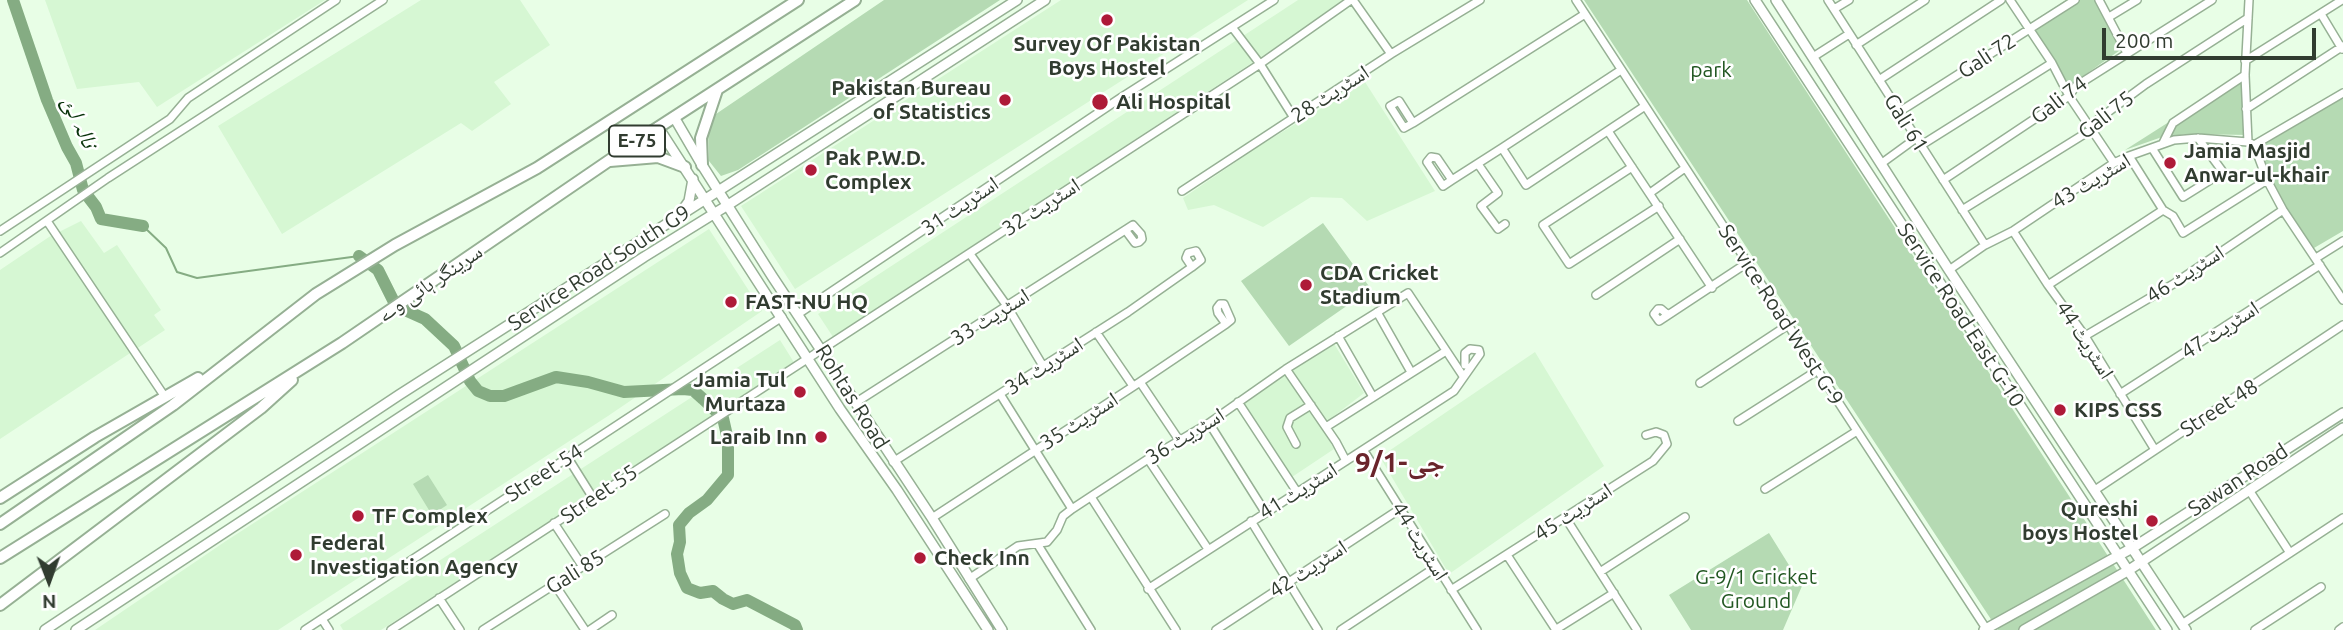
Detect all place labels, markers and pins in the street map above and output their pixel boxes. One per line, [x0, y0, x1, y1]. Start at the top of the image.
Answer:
marker: Survey Of Pakistan Boys Hostel [1099, 12, 1115, 28]
place label: Survey Of Pakistan Boys Hostel [1013, 31, 1201, 81]
place label: Pakistan Bureau of Statistics [831, 75, 991, 125]
place label: Ali Hospital [1116, 89, 1231, 115]
marker: Pakistan Bureau of Statistics [997, 92, 1013, 108]
marker: Ali Hospital [1090, 92, 1110, 112]
place label: Jamia Masjid Anwar-ul-khair [2184, 138, 2329, 188]
place label: Pak P.W.D. Complex [825, 145, 925, 195]
marker: Jamia Masjid Anwar-ul-khair [2162, 155, 2178, 171]
marker: Pak P.W.D. Complex [803, 162, 819, 178]
place label: CDA Cricket Stadium [1320, 260, 1438, 310]
marker: CDA Cricket Stadium [1298, 277, 1314, 293]
place label: FAST-NU HQ [745, 289, 868, 315]
marker: FAST-NU HQ [723, 294, 739, 310]
place label: Jamia Tul Murtaza [693, 367, 786, 417]
marker: Jamia Tul Murtaza [792, 384, 808, 400]
place label: KIPS CSS [2074, 397, 2162, 423]
marker: KIPS CSS [2052, 402, 2068, 418]
place label: Laraib Inn [710, 424, 807, 450]
marker: Laraib Inn [813, 429, 829, 445]
place label: Qureshi boys Hostel [2022, 496, 2138, 546]
place label: TF Complex [372, 503, 488, 529]
marker: TF Complex [350, 508, 366, 524]
marker: Qureshi boys Hostel [2144, 513, 2160, 529]
place label: Federal Investigation Agency [310, 530, 518, 580]
place label: Check Inn [934, 545, 1030, 571]
marker: Federal Investigation Agency [288, 547, 304, 563]
marker: Check Inn [912, 550, 928, 566]

